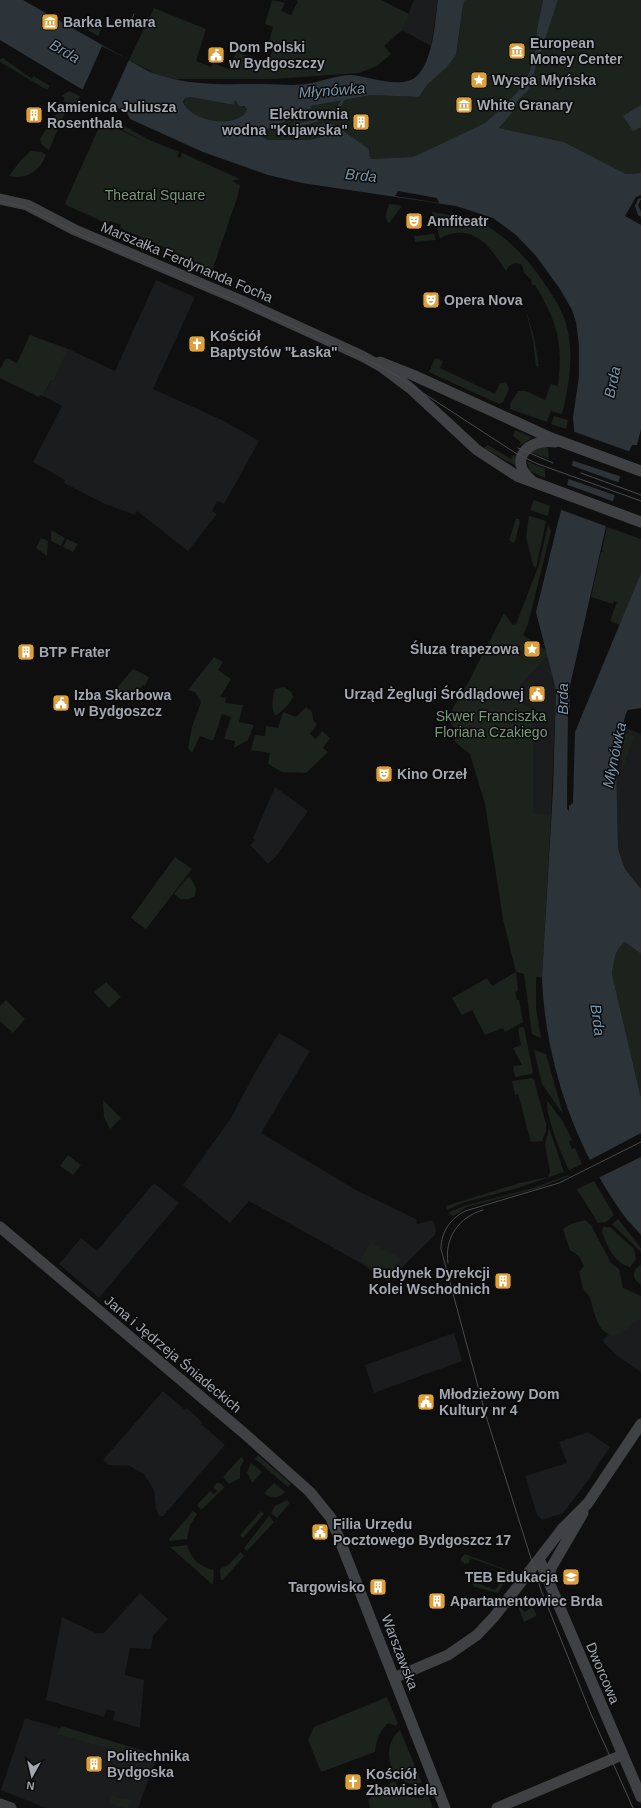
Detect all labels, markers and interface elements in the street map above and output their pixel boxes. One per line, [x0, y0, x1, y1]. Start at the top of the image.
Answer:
museum icon: Barka Lemara [40, 12, 60, 32]
place label: Barka Lemara [63, 14, 156, 30]
place label: European Money Center [530, 35, 623, 67]
water label: Brda [47, 36, 83, 66]
place label: Dom Polski w Bydgoszczy [228, 39, 325, 71]
museum icon: European Money Center [507, 41, 527, 61]
public building icon: Dom Polski w Bydgoszczy [206, 45, 226, 65]
place icon: Wyspa Młyńska [469, 70, 489, 90]
place label: Wyspa Młyńska [492, 72, 596, 88]
water label: Młynówka [298, 79, 366, 101]
museum icon: White Granary [454, 95, 474, 115]
place label: White Granary [477, 97, 573, 113]
place label: Kamienica Juliusza Rosenthala [47, 99, 176, 131]
building icon: Kamienica Juliusza Rosenthala [24, 105, 44, 125]
place label: Elektrownia wodna "Kujawska" [221, 106, 348, 138]
building icon: Elektrownia wodna "Kujawska" [351, 112, 371, 132]
water label: Brda [344, 165, 378, 185]
park label: Theatral Square [105, 187, 205, 203]
theatre icon: Amfiteatr [404, 211, 424, 231]
place label: Amfiteatr [427, 213, 489, 229]
street label: Marszałka Ferdynanda Focha [99, 218, 276, 306]
theatre icon: Opera Nova [421, 290, 441, 310]
place label: Opera Nova [444, 292, 523, 308]
place label: Kościół Baptystów "Łaska" [210, 328, 338, 360]
church icon: Kościół Baptystów "Łaska" [187, 334, 207, 354]
water label: Brda [600, 365, 624, 399]
place icon: Śluza trapezowa [522, 639, 542, 659]
place label: Śluza trapezowa [410, 640, 519, 657]
building icon: BTP Frater [16, 642, 36, 662]
place label: BTP Frater [39, 644, 111, 660]
water label: Brda [554, 683, 571, 715]
public building icon: Urząd Żeglugi Śródlądowej [527, 684, 547, 704]
place label: Urząd Żeglugi Śródlądowej [344, 685, 524, 702]
place label: Izba Skarbowa w Bydgoszcz [73, 687, 171, 719]
public building icon: Izba Skarbowa w Bydgoszcz [51, 693, 71, 713]
park label: Skwer Franciszka Floriana Czakiego [435, 708, 548, 740]
water label: Młynówka [599, 721, 629, 789]
theatre icon: Kino Orzeł [374, 764, 394, 784]
place label: Kino Orzeł [397, 766, 467, 782]
water label: Brda [587, 1003, 609, 1037]
place label: Budynek Dyrekcji Kolei Wschodnich [369, 1265, 490, 1297]
building icon: Budynek Dyrekcji Kolei Wschodnich [493, 1271, 513, 1291]
street label: Jana i Jędrzeja Śniadeckich [101, 1291, 245, 1416]
place label: Młodzieżowy Dom Kultury nr 4 [439, 1386, 560, 1418]
public building icon: Młodzieżowy Dom Kultury nr 4 [416, 1392, 436, 1412]
place label: Filia Urzędu Pocztowego Bydgoszcz 17 [333, 1516, 511, 1548]
public building icon: Filia Urzędu Pocztowego Bydgoszcz 17 [310, 1522, 330, 1542]
school or university icon: TEB Edukacja [561, 1567, 581, 1587]
place label: TEB Edukacja [465, 1569, 558, 1585]
building icon: Targowisko [368, 1577, 388, 1597]
place label: Targowisko [288, 1579, 365, 1595]
building icon: Apartamentowiec Brda [427, 1591, 447, 1611]
place label: Apartamentowiec Brda [450, 1593, 603, 1609]
street label: Warszawska [378, 1612, 422, 1692]
street label: Dworcowa [583, 1640, 623, 1706]
place label: Politechnika Bydgoska [107, 1748, 190, 1780]
building icon: Politechnika Bydgoska [84, 1754, 104, 1774]
north arrow [12, 1756, 52, 1796]
place label: Kościół Zbawiciela [366, 1766, 437, 1798]
church icon: Kościół Zbawiciela [343, 1772, 363, 1792]
text: N [26, 1779, 35, 1792]

